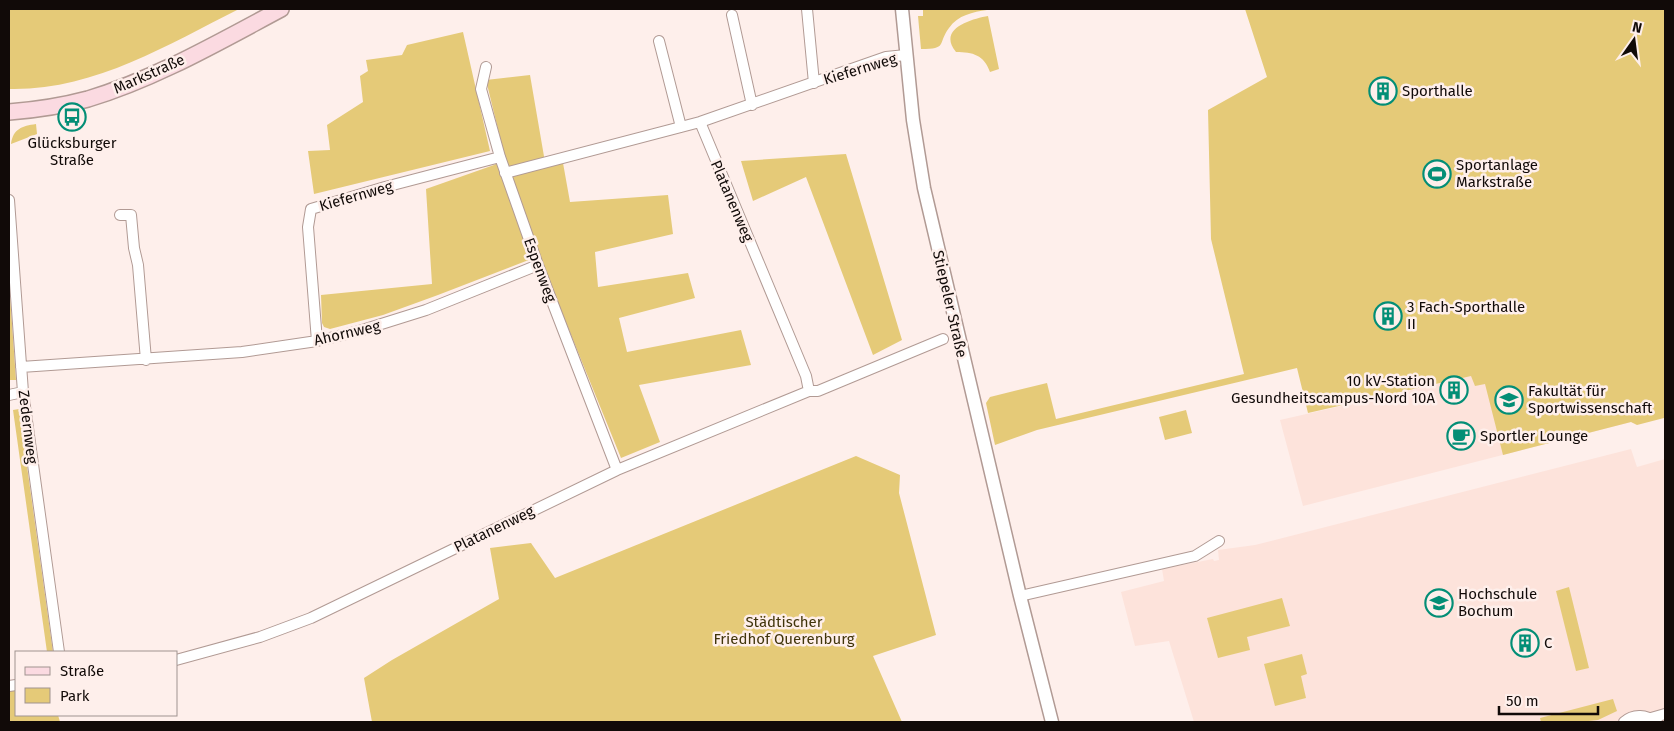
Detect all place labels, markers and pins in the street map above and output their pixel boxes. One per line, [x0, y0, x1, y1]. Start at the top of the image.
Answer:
building icon: Sporthalle [1368, 76, 1398, 106]
place label: Sporthalle [1402, 82, 1473, 100]
bus stop icon: Glücksburger Straße [57, 102, 87, 132]
place label: Glücksburger Straße [27, 134, 117, 169]
place label: Sportanlage Markstraße [1456, 156, 1538, 191]
sports icon: Sportanlage Markstraße [1422, 159, 1452, 189]
place label: 3 Fach-Sporthalle II [1407, 298, 1525, 333]
building icon: 3 Fach-Sporthalle II [1373, 301, 1403, 331]
place label: 10 kV-Station Gesundheitscampus-Nord 10A [1231, 372, 1435, 407]
building icon: 10 kV-Station Gesundheitscampus-Nord 10A [1439, 375, 1469, 405]
place label: Fakultät für Sportwissenschaft [1528, 382, 1653, 417]
school or university icon: Fakultät für Sportwissenschaft [1494, 385, 1524, 415]
cafe icon: Sportler Lounge [1446, 421, 1476, 451]
place label: Sportler Lounge [1480, 427, 1588, 445]
place label: Hochschule Bochum [1458, 585, 1537, 620]
school or university icon: Hochschule Bochum [1424, 588, 1454, 618]
building icon: C [1510, 628, 1540, 658]
place label: C [1544, 634, 1553, 652]

